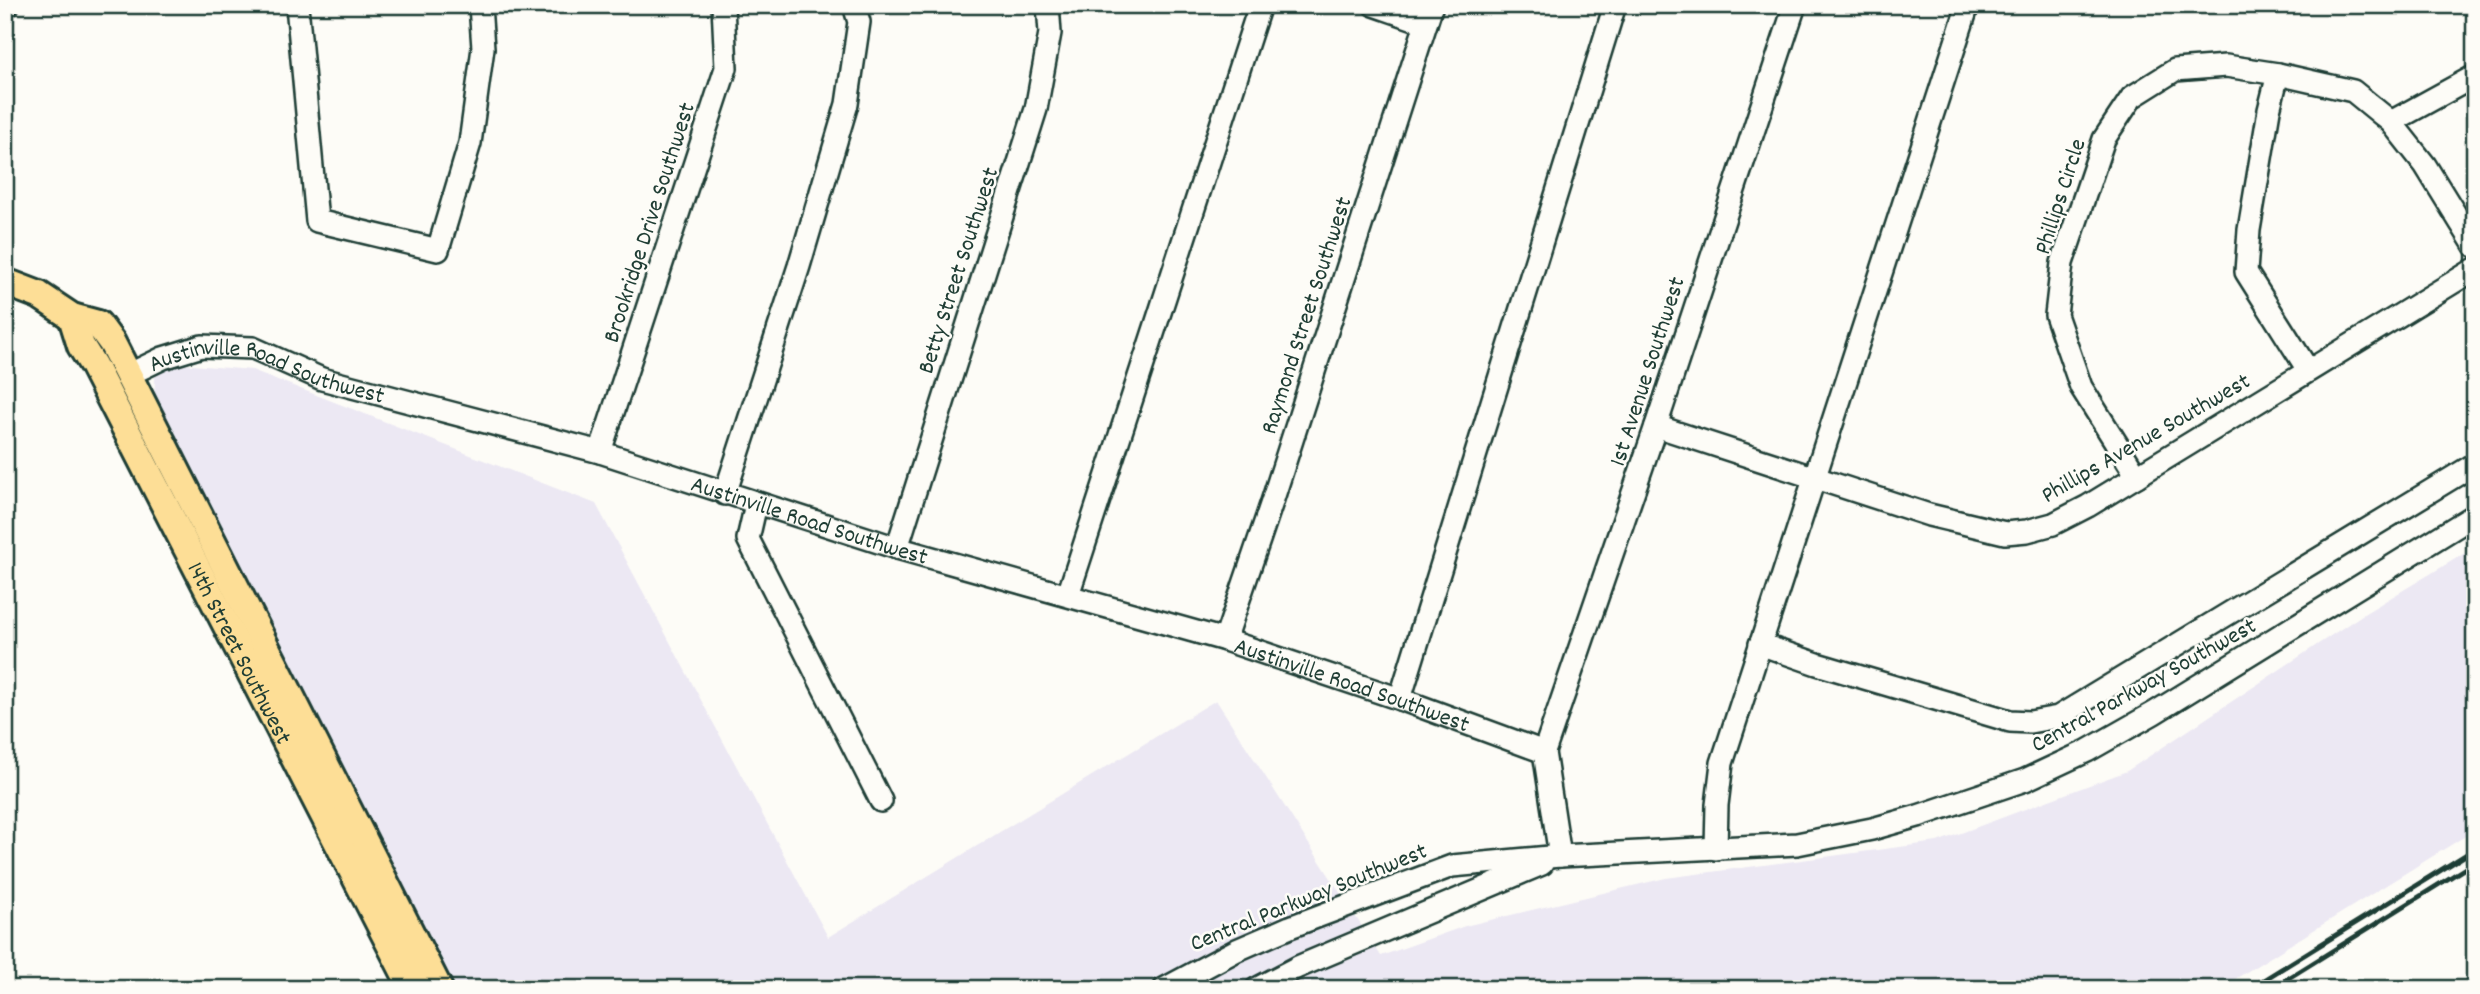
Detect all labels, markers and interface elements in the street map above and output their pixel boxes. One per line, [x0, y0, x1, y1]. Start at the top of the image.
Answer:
street label: Brookridge Drive Southwest [596, 98, 706, 347]
street label: Phillips Circle [2027, 135, 2097, 259]
street label: Betty Street Southwest [910, 163, 1009, 378]
street label: Raymond Street Southwest [1253, 193, 1362, 439]
street label: 1st Avenue Southwest [1602, 273, 1696, 471]
street label: Austinville Road Southwest [143, 332, 388, 415]
street label: Phillips Avenue Southwest [2036, 366, 2257, 513]
street label: Austinville Road Southwest [686, 469, 931, 576]
street label: 14th Street Southwest [177, 557, 299, 751]
street label: Central Parkway Southwest [2026, 610, 2263, 763]
street label: Austinville Road Southwest [1229, 630, 1474, 743]
street label: Central Parkway Southwest [1185, 836, 1433, 962]

